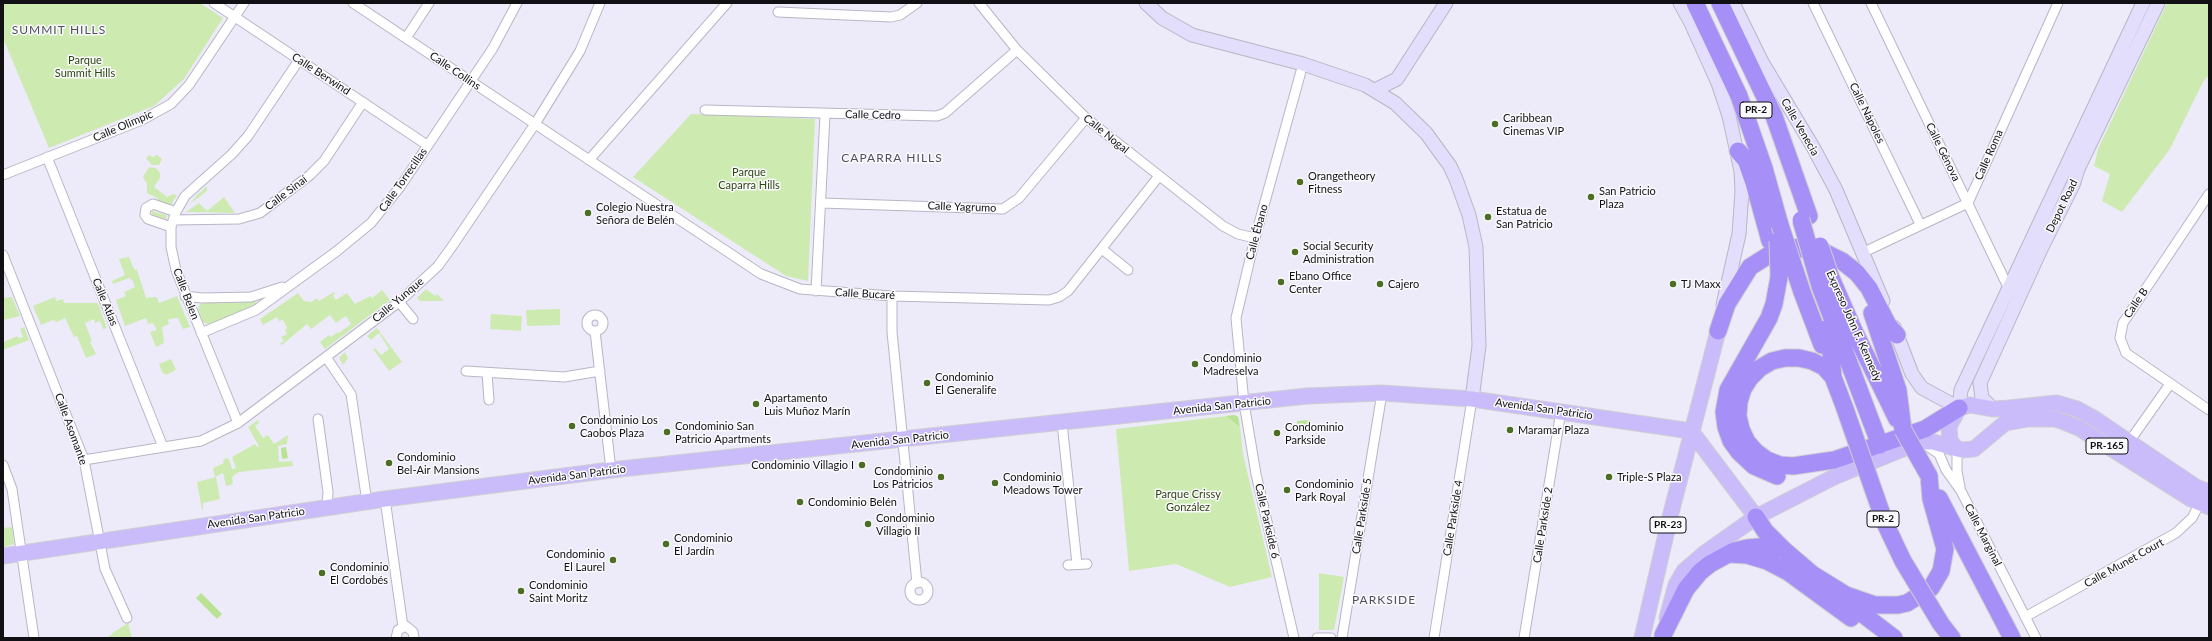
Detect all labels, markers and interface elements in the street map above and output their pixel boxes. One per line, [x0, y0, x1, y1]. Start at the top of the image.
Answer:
district label: SUMMIT HILLS [12, 23, 106, 37]
street label: Calle Collins [427, 49, 483, 93]
street label: Calle Berwind [289, 50, 353, 98]
park label: Parque Summit Hills [55, 53, 115, 79]
street label: Calle Nápoles [1847, 80, 1887, 146]
street label: Calle Venecia [1778, 96, 1822, 158]
road number: PR-2 [1740, 102, 1772, 118]
street label: Calle Olimpic [91, 107, 155, 145]
street label: Calle Cedro [845, 108, 901, 122]
place label: Caribbean Cinemas VIP [1503, 111, 1564, 137]
street label: Calle Nogal [1081, 112, 1131, 156]
marker: Caribbean Cinemas VIP [1490, 119, 1500, 129]
street label: Calle Génova [1923, 121, 1963, 183]
street label: Calle Roma [1972, 128, 2006, 182]
street label: Calle Torrecillas [376, 146, 430, 214]
district label: CAPARRA HILLS [841, 151, 943, 165]
park label: Parque Caparra Hills [718, 165, 780, 191]
place label: Orangetheory Fitness [1308, 169, 1375, 195]
street label: Calle Sinaí [262, 173, 310, 213]
marker: Orangetheory Fitness [1295, 177, 1305, 187]
street label: Depot Road [2043, 177, 2081, 235]
place label: San Patricio Plaza [1599, 184, 1656, 210]
marker: San Patricio Plaza [1586, 192, 1596, 202]
street label: Calle Yagrumo [927, 199, 997, 215]
place label: Colegio Nuestra Señora de Belén [596, 200, 674, 226]
street label: Calle Ébano [1243, 203, 1271, 261]
place label: Estatua de San Patricio [1496, 204, 1553, 230]
marker: Colegio Nuestra Señora de Belén [583, 208, 593, 218]
marker: Estatua de San Patricio [1483, 212, 1493, 222]
place label: Social Security Administration [1303, 239, 1374, 265]
marker: Social Security Administration [1290, 247, 1300, 257]
street label: Calle Belen [170, 266, 202, 322]
street label: Expreso John F. Kennedy [1823, 268, 1885, 384]
place label: Ebano Office Center [1289, 269, 1352, 295]
street label: Calle Yunque [370, 275, 426, 325]
street label: Calle Atlas [89, 276, 121, 328]
marker: Ebano Office Center [1276, 277, 1286, 287]
place label: Cajero [1388, 277, 1419, 291]
place label: TJ Maxx [1681, 277, 1721, 291]
marker: Cajero [1375, 279, 1385, 289]
marker: TJ Maxx [1668, 279, 1678, 289]
street label: Calle B [2121, 285, 2151, 321]
street label: Calle Bucaré [835, 286, 895, 302]
place label: Condominio Madreselva [1203, 351, 1262, 377]
marker: Condominio Madreselva [1190, 359, 1200, 369]
place label: Condominio El Generalife [935, 370, 997, 396]
marker: Condominio El Generalife [922, 378, 932, 388]
street label: Calle Asomante [52, 391, 90, 467]
place label: Apartamento Luis Muñoz Marín [764, 391, 850, 417]
street label: Avenida San Patricio [1172, 394, 1272, 418]
street label: Avenida San Patricio [1494, 396, 1594, 422]
marker: Apartamento Luis Muñoz Marín [751, 399, 761, 409]
place label: Condominio Los Caobos Plaza [580, 413, 658, 439]
place label: Condominio San Patricio Apartments [675, 419, 771, 445]
place label: Condominio Parkside [1285, 420, 1344, 446]
marker: Condominio Los Caobos Plaza [567, 421, 577, 431]
place label: Maramar Plaza [1518, 423, 1589, 437]
marker: Maramar Plaza [1505, 425, 1515, 435]
marker: Condominio San Patricio Apartments [662, 427, 672, 437]
street label: Avenida San Patricio [850, 428, 950, 452]
marker: Condominio Parkside [1272, 428, 1282, 438]
road number: PR-165 [2086, 438, 2128, 454]
place label: Condominio Bel-Air Mansions [397, 450, 480, 476]
marker: Condominio Bel-Air Mansions [384, 458, 394, 468]
place label: Condominio Villagio I [751, 458, 854, 472]
marker: Condominio Villagio I [857, 460, 867, 470]
street label: Avenida San Patricio [527, 462, 627, 488]
place label: Condominio Los Patricios [873, 464, 933, 490]
place label: Condominio Meadows Tower [1003, 470, 1082, 496]
place label: Triple-S Plaza [1617, 470, 1681, 484]
marker: Condominio Los Patricios [936, 472, 946, 482]
marker: Triple-S Plaza [1604, 472, 1614, 482]
place label: Condominio Park Royal [1295, 477, 1354, 503]
street label: Calle Parkside 5 [1349, 477, 1375, 555]
marker: Condominio Meadows Tower [990, 478, 1000, 488]
street label: Calle Parkside 4 [1440, 479, 1466, 557]
street label: Calle Parkside 6 [1252, 482, 1282, 560]
marker: Condominio Park Royal [1282, 485, 1292, 495]
street label: Calle Parkside 2 [1530, 486, 1556, 564]
park label: Parque Crissy González [1155, 487, 1221, 513]
place label: Condominio Belén [808, 495, 897, 509]
marker: Condominio Belén [795, 497, 805, 507]
street label: Calle Marginal [1962, 501, 2004, 569]
street label: Avenida San Patricio [206, 505, 306, 531]
place label: Condominio Villagio II [876, 511, 935, 537]
road number: PR-2 [1867, 511, 1899, 527]
road number: PR-23 [1650, 517, 1686, 533]
marker: Condominio Villagio II [863, 519, 873, 529]
place label: Condominio El Jardín [674, 531, 733, 557]
street label: Calle Munet Court [2082, 536, 2166, 590]
marker: Condominio El Jardín [661, 539, 671, 549]
place label: Condominio El Laurel [546, 547, 605, 573]
marker: Condominio El Laurel [608, 555, 618, 565]
place label: Condominio El Cordobés [330, 560, 389, 586]
marker: Condominio El Cordobés [317, 568, 327, 578]
place label: Condominio Saint Moritz [529, 578, 588, 604]
marker: Condominio Saint Moritz [516, 586, 526, 596]
district label: PARKSIDE [1352, 593, 1416, 607]

